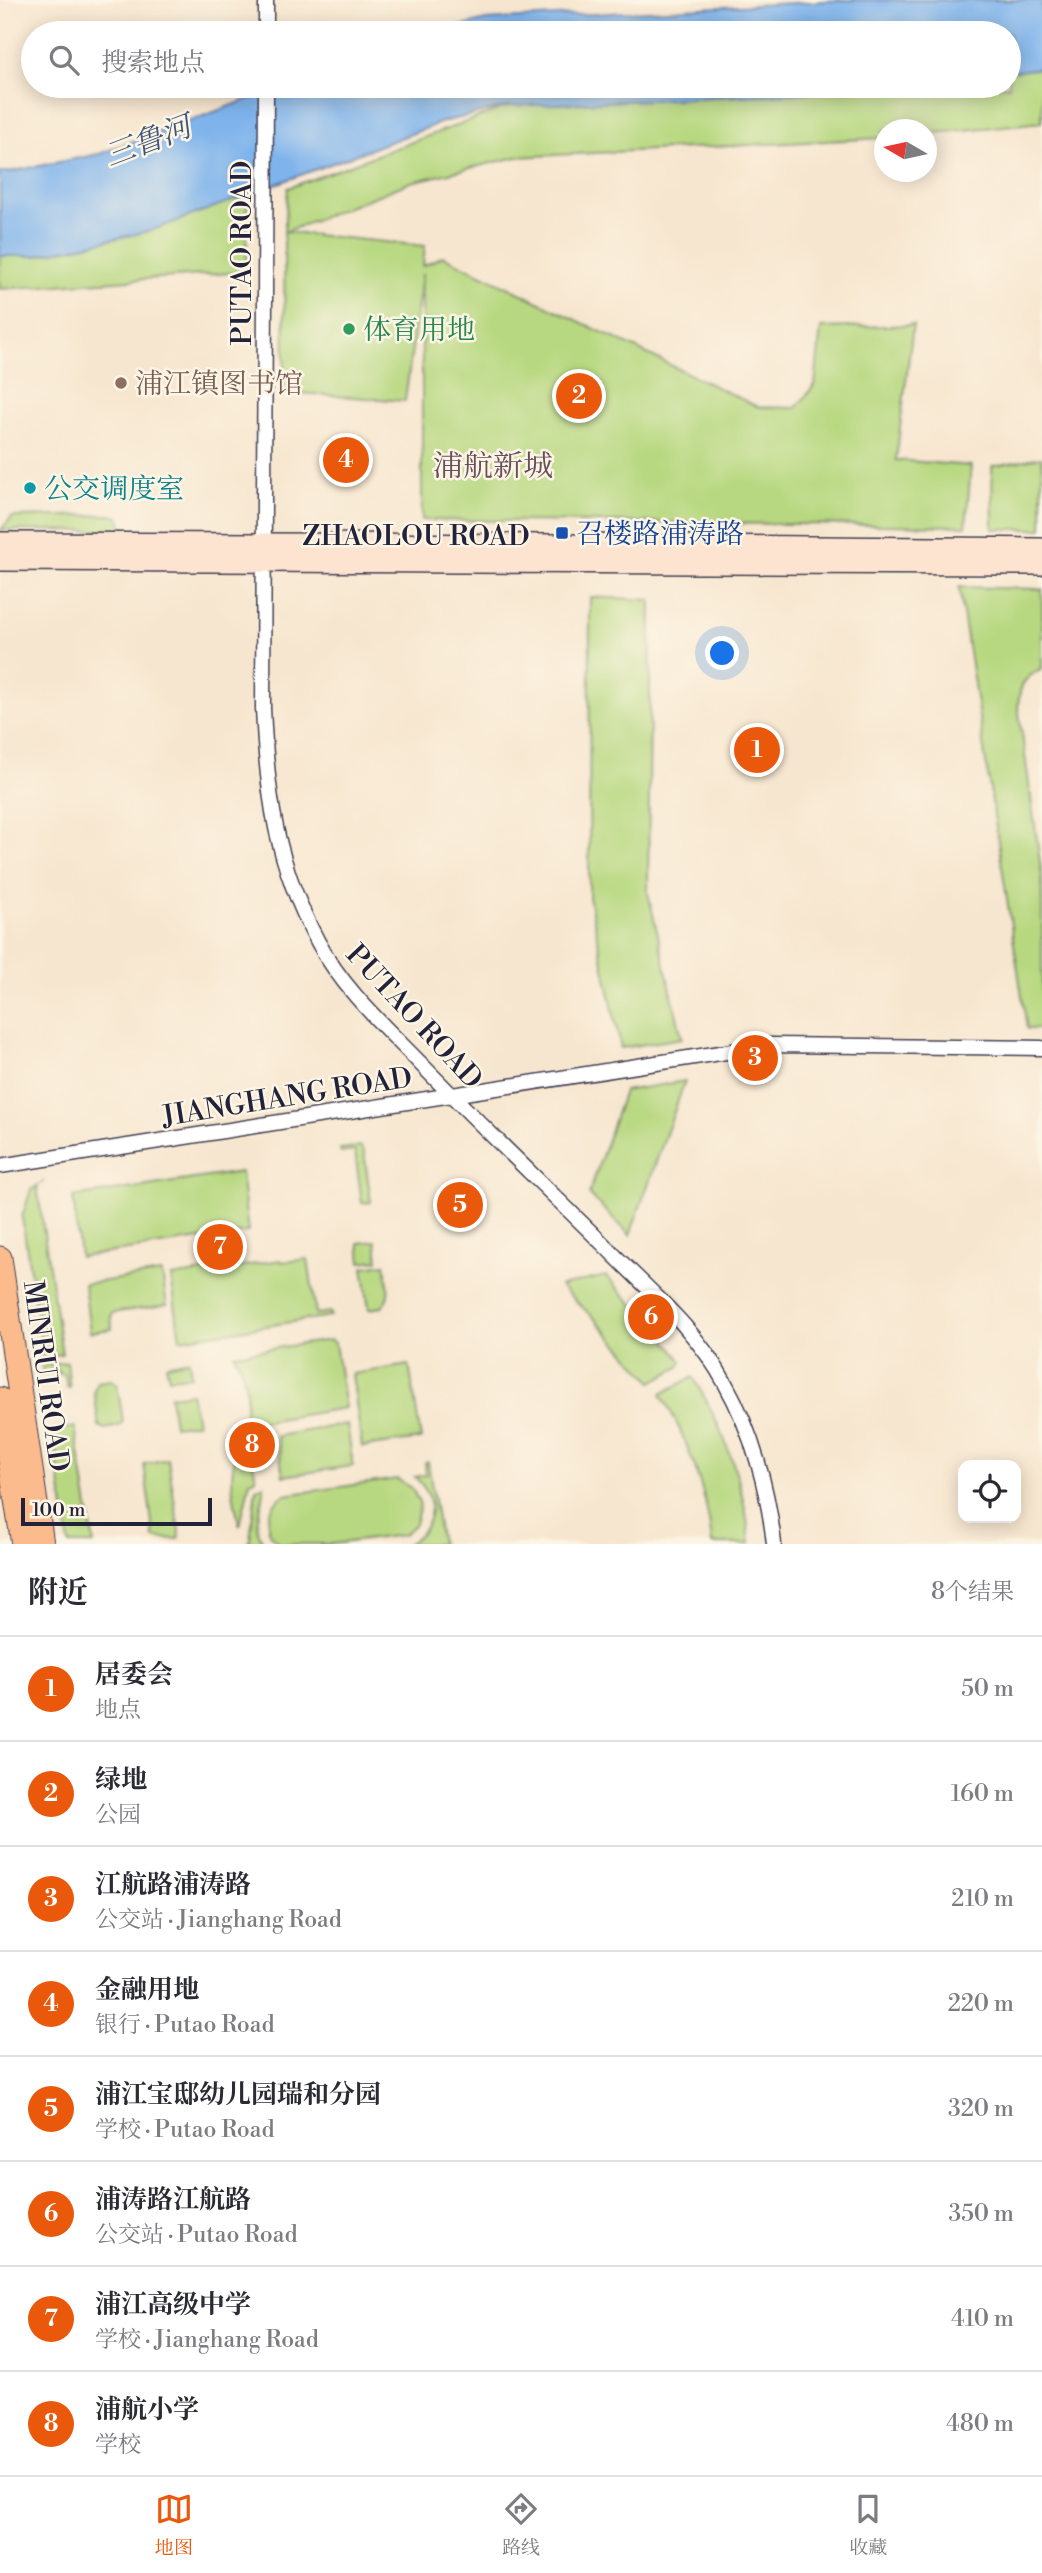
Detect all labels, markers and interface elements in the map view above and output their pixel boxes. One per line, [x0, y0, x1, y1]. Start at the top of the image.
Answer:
search box [21, 21, 1021, 98]
icon: search [45, 41, 83, 79]
text: 搜索地点 [101, 47, 205, 79]
water label: 三鲁河 [100, 106, 202, 176]
north arrow [874, 119, 937, 182]
street label: PUTAO ROAD [225, 161, 260, 345]
place label: 体育用地 [363, 313, 475, 348]
marker: 体育用地 [341, 321, 357, 337]
place label: 浦江镇图书馆 [135, 367, 303, 402]
pin: 2 [556, 370, 602, 422]
marker: 浦江镇图书馆 [113, 375, 129, 391]
pin: 4 [323, 434, 369, 486]
district label: 浦航新城 [433, 448, 553, 486]
place label: 公交调度室 [44, 472, 184, 507]
marker: 公交调度室 [22, 480, 38, 496]
place label: 召楼路浦涛路 [576, 517, 744, 552]
street label: ZHAOLOU ROAD [302, 519, 530, 554]
marker: 召楼路浦涛路 [554, 525, 570, 541]
your location [705, 636, 739, 670]
pin: 1 [734, 724, 780, 776]
street label: PUTAO ROAD [338, 938, 490, 1097]
pin: 3 [732, 1032, 778, 1084]
street label: JIANGHANG ROAD [159, 1060, 415, 1135]
pin: 5 [437, 1179, 483, 1231]
pin: 7 [197, 1221, 243, 1273]
street label: MINRUI ROAD [15, 1278, 76, 1474]
pin: 6 [628, 1291, 674, 1343]
pin: 8 [229, 1419, 275, 1471]
map controls [958, 1460, 1021, 1523]
button: locate [958, 1460, 1021, 1523]
scale bar [21, 1495, 212, 1527]
text: 100 m [32, 1498, 85, 1522]
text: 附近 [28, 1574, 88, 1612]
text: 8个结果 [931, 1578, 1014, 1606]
text: 居委会 [95, 1659, 173, 1691]
text: 1 [45, 1675, 57, 1703]
text: 50 m [961, 1675, 1014, 1703]
text: 地点 [95, 1696, 141, 1724]
text: 绿地 [95, 1764, 147, 1796]
text: 2 [44, 1780, 58, 1808]
text: 160 m [951, 1780, 1014, 1808]
text: 公园 [95, 1801, 141, 1829]
text: 江航路浦涛路 [95, 1869, 251, 1901]
text: 3 [44, 1885, 58, 1913]
text: 210 m [951, 1885, 1014, 1913]
text: 公交站 · Jianghang Road [95, 1906, 342, 1934]
text: 金融用地 [95, 1974, 199, 2006]
text: 4 [43, 1990, 59, 2018]
text: 220 m [948, 1990, 1014, 2018]
text: 银行 · Putao Road [95, 2011, 274, 2039]
text: 浦江宝邸幼儿园瑞和分园 [95, 2079, 381, 2111]
text: 5 [44, 2095, 58, 2123]
text: 320 m [948, 2095, 1014, 2123]
text: 学校 · Putao Road [95, 2116, 274, 2144]
text: 浦涛路江航路 [95, 2184, 251, 2216]
text: 6 [44, 2200, 58, 2228]
text: 350 m [948, 2200, 1014, 2228]
text: 公交站 · Putao Road [95, 2221, 297, 2249]
text: 浦江高级中学 [95, 2289, 251, 2321]
text: 7 [44, 2305, 58, 2333]
text: 410 m [951, 2305, 1014, 2333]
text: 学校 · Jianghang Road [95, 2326, 319, 2354]
text: 浦航小学 [95, 2394, 199, 2426]
text: 8 [44, 2410, 58, 2438]
text: 480 m [946, 2410, 1014, 2438]
text: 学校 [95, 2431, 141, 2459]
tab: 地图 [155, 2490, 193, 2560]
tab: 路线 [502, 2490, 540, 2560]
tab: 收藏 [849, 2490, 887, 2560]

